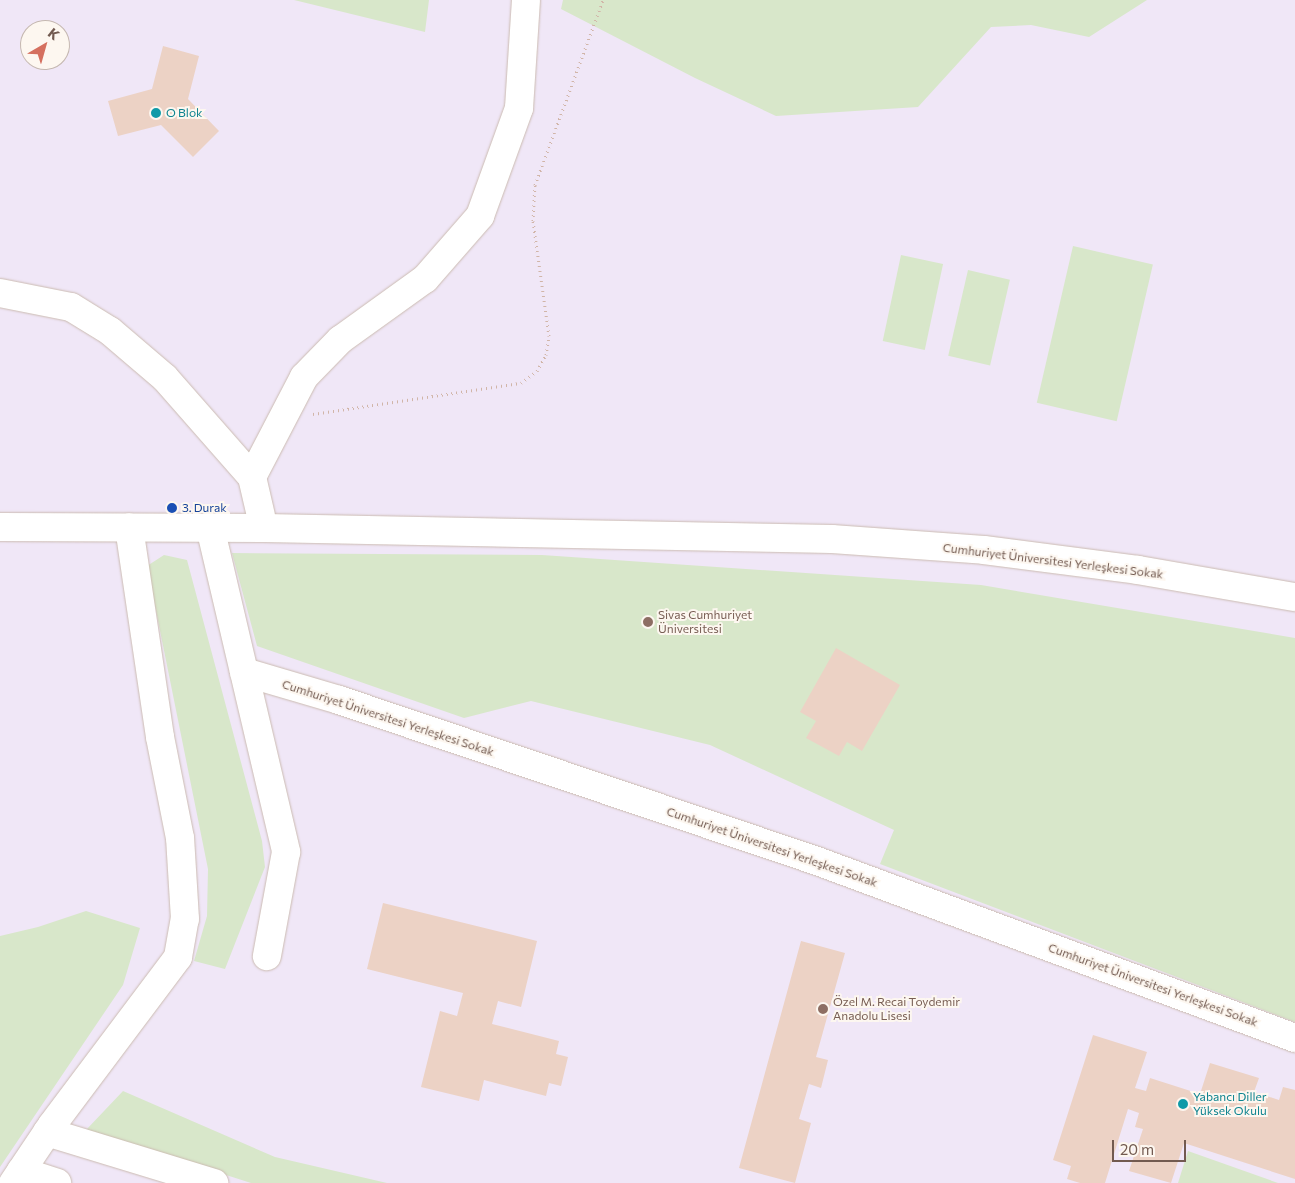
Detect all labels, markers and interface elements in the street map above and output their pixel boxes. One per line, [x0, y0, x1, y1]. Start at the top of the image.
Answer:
north arrow [20, 20, 70, 70]
text: K [45, 24, 63, 43]
place label: O Blok [166, 106, 203, 120]
marker: O Blok [150, 107, 162, 119]
place label: 3. Durak [182, 501, 227, 515]
marker: 3. Durak [166, 502, 178, 514]
street label: Cumhuriyet Üniversitesi Yerleşkesi Sokak [942, 540, 1164, 582]
place label: Sivas Cumhuriyet Üniversitesi [658, 608, 752, 636]
marker: Sivas Cumhuriyet Üniversitesi [642, 616, 654, 628]
street label: Cumhuriyet Üniversitesi Yerleşkesi Sokak [280, 677, 496, 759]
street label: Cumhuriyet Üniversitesi Yerleşkesi Sokak [665, 804, 879, 890]
street label: Cumhuriyet Üniversitesi Yerleşkesi Sokak [1046, 940, 1260, 1030]
place label: Özel M. Recai Toydemir Anadolu Lisesi [833, 995, 960, 1023]
marker: Özel M. Recai Toydemir Anadolu Lisesi [817, 1003, 829, 1015]
place label: Yabancı Diller Yüksek Okulu [1193, 1090, 1267, 1118]
marker: Yabancı Diller Yüksek Okulu [1177, 1098, 1189, 1110]
scale bar [1115, 1130, 1189, 1162]
text: 20 m [1120, 1140, 1154, 1158]

